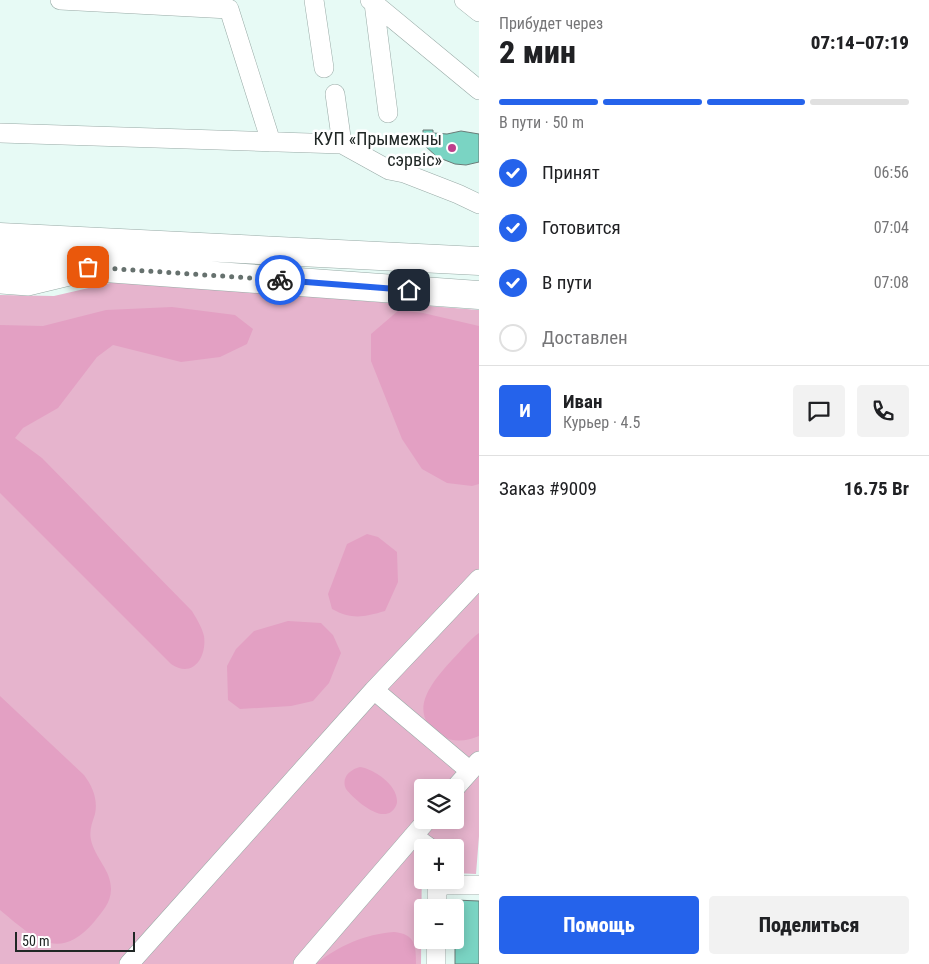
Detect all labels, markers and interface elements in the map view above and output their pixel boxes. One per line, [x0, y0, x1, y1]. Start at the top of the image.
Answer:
text: Прибудет через [499, 14, 603, 33]
text: 07:14–07:19 [811, 31, 909, 54]
text: 2 мин [499, 33, 576, 71]
text: В пути · 50 m [499, 113, 584, 132]
place label: КУП «Прымежны сэрвіс» [314, 128, 442, 170]
marker: КУП «Прымежны сэрвіс» [446, 142, 458, 154]
icon: check [499, 159, 527, 187]
text: Принят [542, 161, 600, 184]
text: 06:56 [874, 163, 909, 182]
icon: check [499, 214, 527, 242]
text: Готовится [542, 216, 621, 239]
text: 07:04 [874, 218, 909, 237]
pin [67, 246, 109, 288]
icon: bag [74, 253, 102, 281]
courier [255, 255, 305, 305]
icon: bike [266, 266, 294, 294]
pin [388, 269, 430, 311]
icon: check [499, 269, 527, 297]
text: В пути [542, 271, 592, 294]
text: 07:08 [874, 273, 909, 292]
icon: home [395, 276, 423, 304]
text: Доставлен [542, 326, 628, 349]
button: chat [793, 385, 845, 437]
button: phone [857, 385, 909, 437]
text: Иван [563, 390, 602, 413]
text: И [519, 399, 531, 422]
text: Курьер · 4.5 [563, 413, 641, 432]
text: Заказ #9009 [499, 477, 597, 500]
text: 16.75 Br [844, 477, 909, 500]
map controls [414, 779, 464, 949]
button: layers [414, 779, 464, 829]
button: + [414, 839, 464, 889]
button: Помощь [499, 896, 699, 954]
button: Поделиться [709, 896, 909, 954]
button: − [414, 899, 464, 949]
scale bar [15, 929, 135, 952]
text: 50 m [22, 933, 50, 949]

